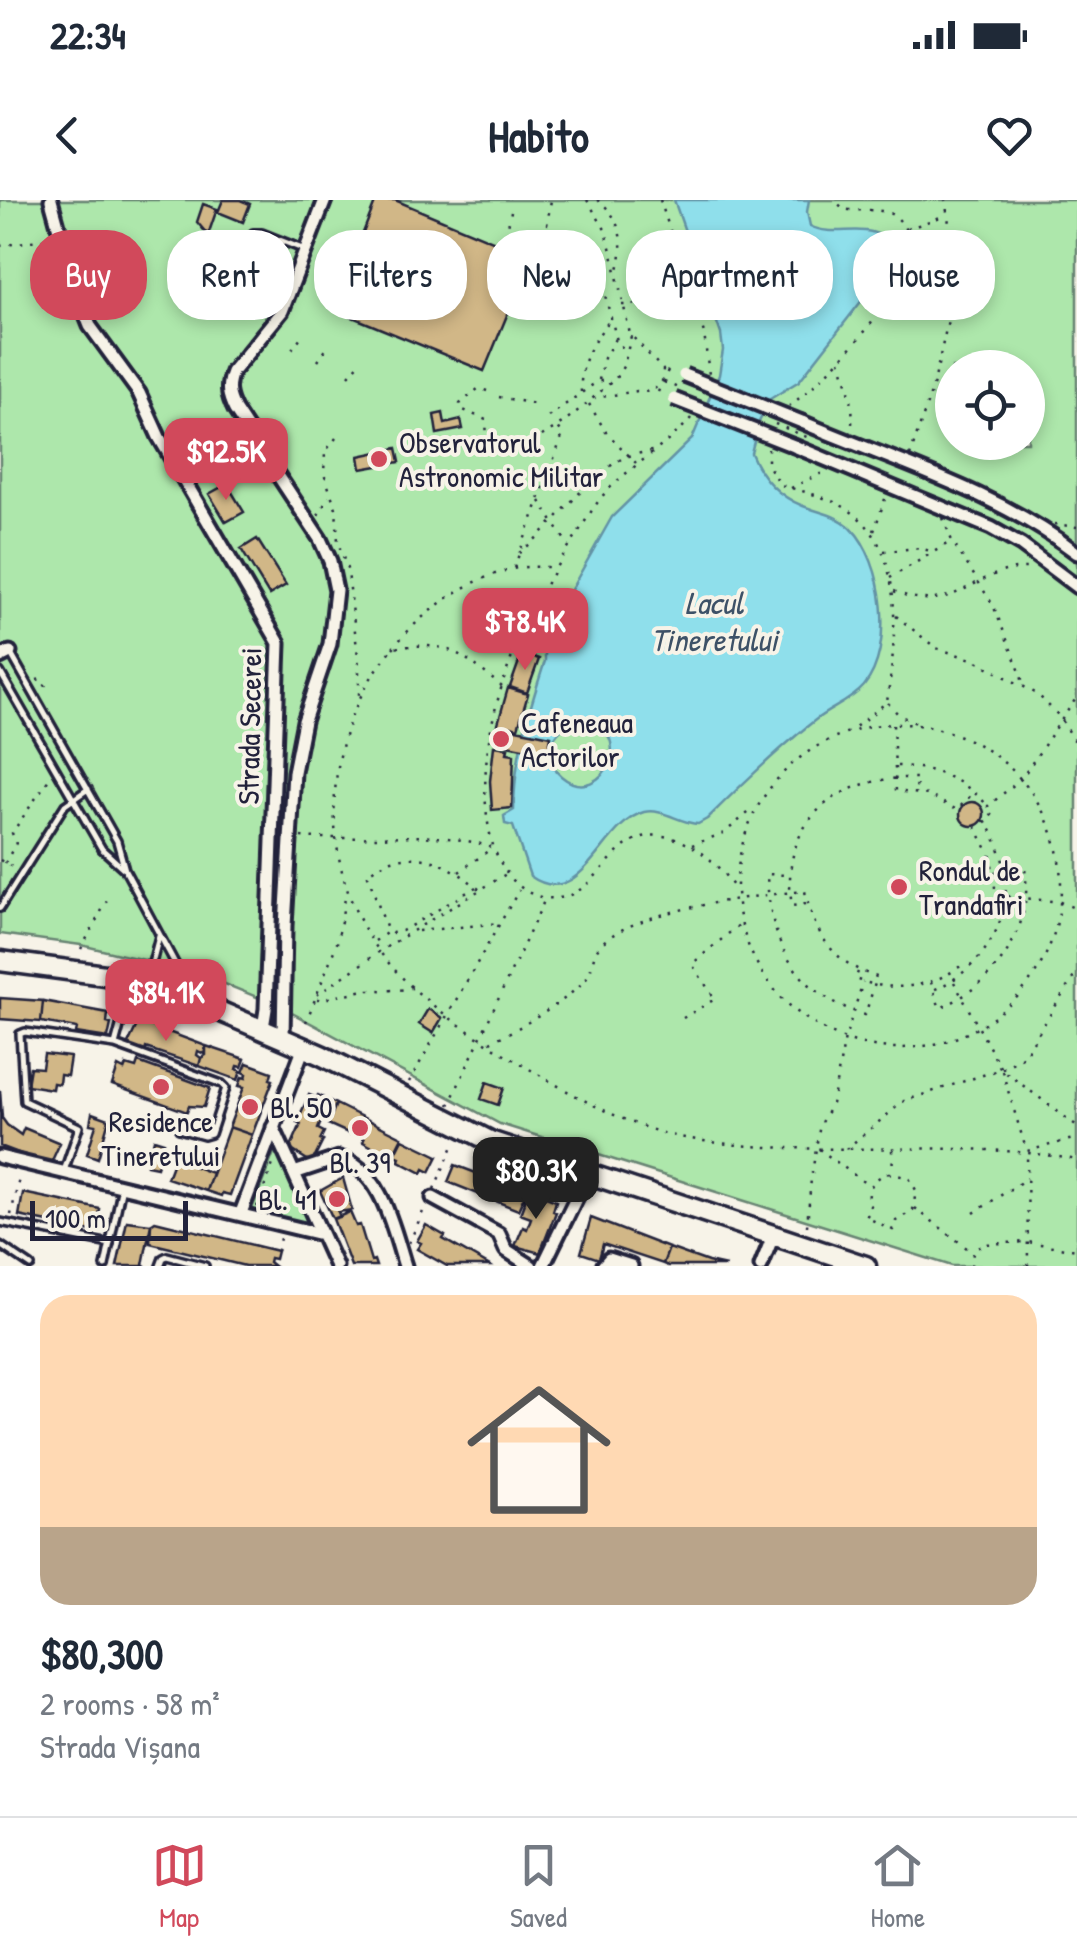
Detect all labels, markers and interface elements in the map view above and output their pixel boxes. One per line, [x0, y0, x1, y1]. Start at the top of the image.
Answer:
text: 22:34 [50, 9, 126, 61]
text: Habito [488, 105, 589, 166]
icon: back [40, 108, 95, 163]
icon: heart [982, 108, 1037, 163]
chip: Buy [30, 230, 147, 320]
chip: Rent [167, 230, 294, 320]
chip: Filters [314, 230, 467, 320]
chip: New [487, 230, 606, 320]
chip: Apartment [626, 230, 833, 320]
chip: House [853, 230, 995, 320]
map controls [935, 350, 1045, 460]
button: locate [935, 350, 1045, 460]
pin: $92.5K [145, 418, 307, 503]
place label: Observatorul Astronomic Militar [399, 422, 604, 496]
text: $92.5K [186, 429, 266, 472]
marker: Observatorul Astronomic Militar [368, 448, 390, 470]
water label: Lacul Tineretului [651, 581, 780, 661]
pin: $78.4K [444, 588, 606, 673]
text: $78.4K [484, 599, 566, 642]
street label: Strada Secerei [228, 647, 270, 805]
place label: Cafeneaua Actorilor [521, 702, 633, 776]
marker: Cafeneaua Actorilor [490, 728, 512, 750]
place label: Rondul de Trandafiri [919, 850, 1024, 924]
marker: Rondul de Trandafiri [888, 876, 910, 898]
pin: $84.1K [85, 959, 247, 1044]
text: $84.1K [127, 970, 205, 1013]
marker: Residence Tineretului [150, 1076, 172, 1098]
place label: Bl. 50 [270, 1087, 333, 1127]
marker: Bl. 50 [239, 1096, 261, 1118]
place label: Residence Tineretului [102, 1101, 220, 1175]
marker: Bl. 39 [349, 1117, 371, 1139]
pin: $80.3K [455, 1137, 617, 1222]
place label: Bl. 39 [330, 1142, 390, 1182]
text: $80.3K [495, 1148, 577, 1191]
place label: Bl. 41 [258, 1179, 317, 1219]
marker: Bl. 41 [326, 1188, 348, 1210]
scale bar [30, 1196, 188, 1240]
text: 100 m [45, 1199, 106, 1237]
icon: home [449, 1360, 629, 1540]
text: $80,300 [40, 1625, 163, 1682]
text: 2 rooms · 58 m² [40, 1682, 220, 1725]
text: Strada Vișana [40, 1725, 200, 1768]
tab: Map [152, 1838, 207, 1936]
tab: Saved [510, 1838, 567, 1936]
tab: Home [870, 1838, 925, 1936]

